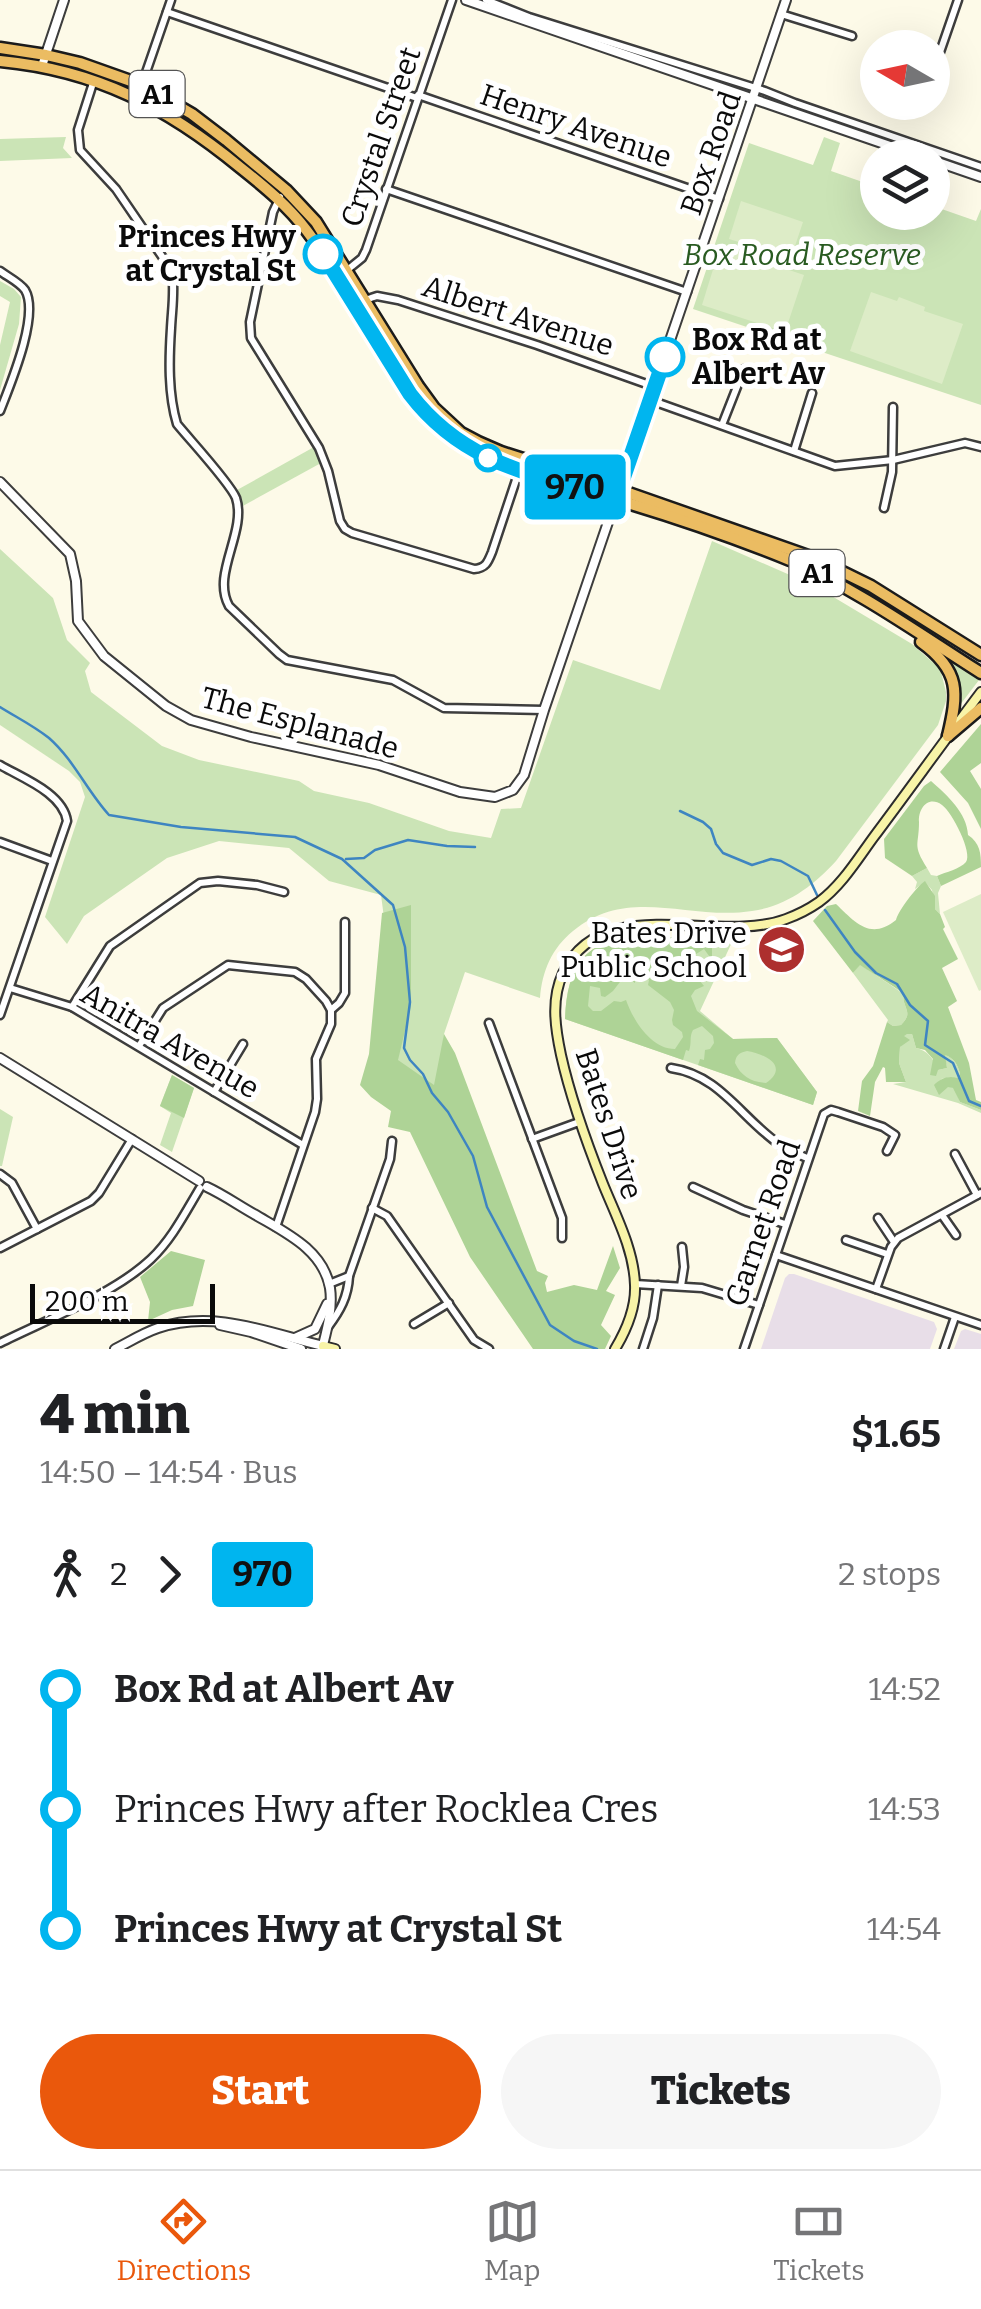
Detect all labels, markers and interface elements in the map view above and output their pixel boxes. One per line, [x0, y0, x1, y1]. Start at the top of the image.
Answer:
north arrow [860, 30, 950, 120]
map controls [860, 30, 950, 230]
street label: Crystal Street [333, 42, 429, 232]
road number: A1 [130, 71, 184, 117]
street label: Henry Avenue [476, 76, 676, 176]
street label: Box Road [673, 86, 749, 220]
button: layers [860, 140, 950, 230]
place label: Princes Hwy at Crystal St [118, 219, 296, 289]
marker: Princes Hwy at Crystal St [304, 235, 342, 273]
park label: Box Road Reserve [683, 237, 921, 273]
street label: Albert Avenue [418, 268, 618, 364]
place label: Box Rd at Albert Av [692, 322, 825, 392]
marker: Box Rd at Albert Av [646, 338, 684, 376]
unlabelled marker [475, 445, 501, 471]
line badge: 970 [518, 454, 632, 520]
text: 970 [545, 466, 605, 508]
road number: A1 [790, 550, 844, 596]
street label: The Esplanade [197, 679, 403, 767]
place label: Bates Drive Public School [560, 915, 747, 985]
school or university icon: Bates Drive Public School [756, 924, 808, 976]
street label: Anitra Avenue [75, 975, 265, 1107]
street label: Bates Drive [568, 1044, 650, 1204]
street label: Garnet Road [718, 1135, 808, 1311]
scale bar [30, 1279, 215, 1324]
text: 200 m [45, 1285, 128, 1318]
text: 4 min [40, 1382, 190, 1448]
text: $1.65 [851, 1411, 941, 1457]
text: 14:50 – 14:54 · Bus [40, 1453, 298, 1491]
icon: walk [40, 1547, 95, 1602]
icon: forward [142, 1547, 197, 1602]
text: 970 [232, 1553, 293, 1595]
text: 2 [110, 1555, 127, 1593]
text: 2 stops [838, 1555, 941, 1593]
text: Box Rd at Albert Av [114, 1666, 453, 1712]
text: 14:52 [869, 1670, 941, 1708]
text: Princes Hwy after Rocklea Cres [114, 1786, 659, 1832]
text: 14:53 [868, 1790, 941, 1828]
text: Princes Hwy at Crystal St [114, 1906, 562, 1952]
text: 14:54 [867, 1910, 941, 1948]
button: Start [40, 2034, 481, 2149]
button: Tickets [501, 2034, 941, 2149]
tab: Directions [116, 2194, 251, 2287]
tab: Map [484, 2194, 540, 2287]
tab: Tickets [773, 2194, 865, 2287]

